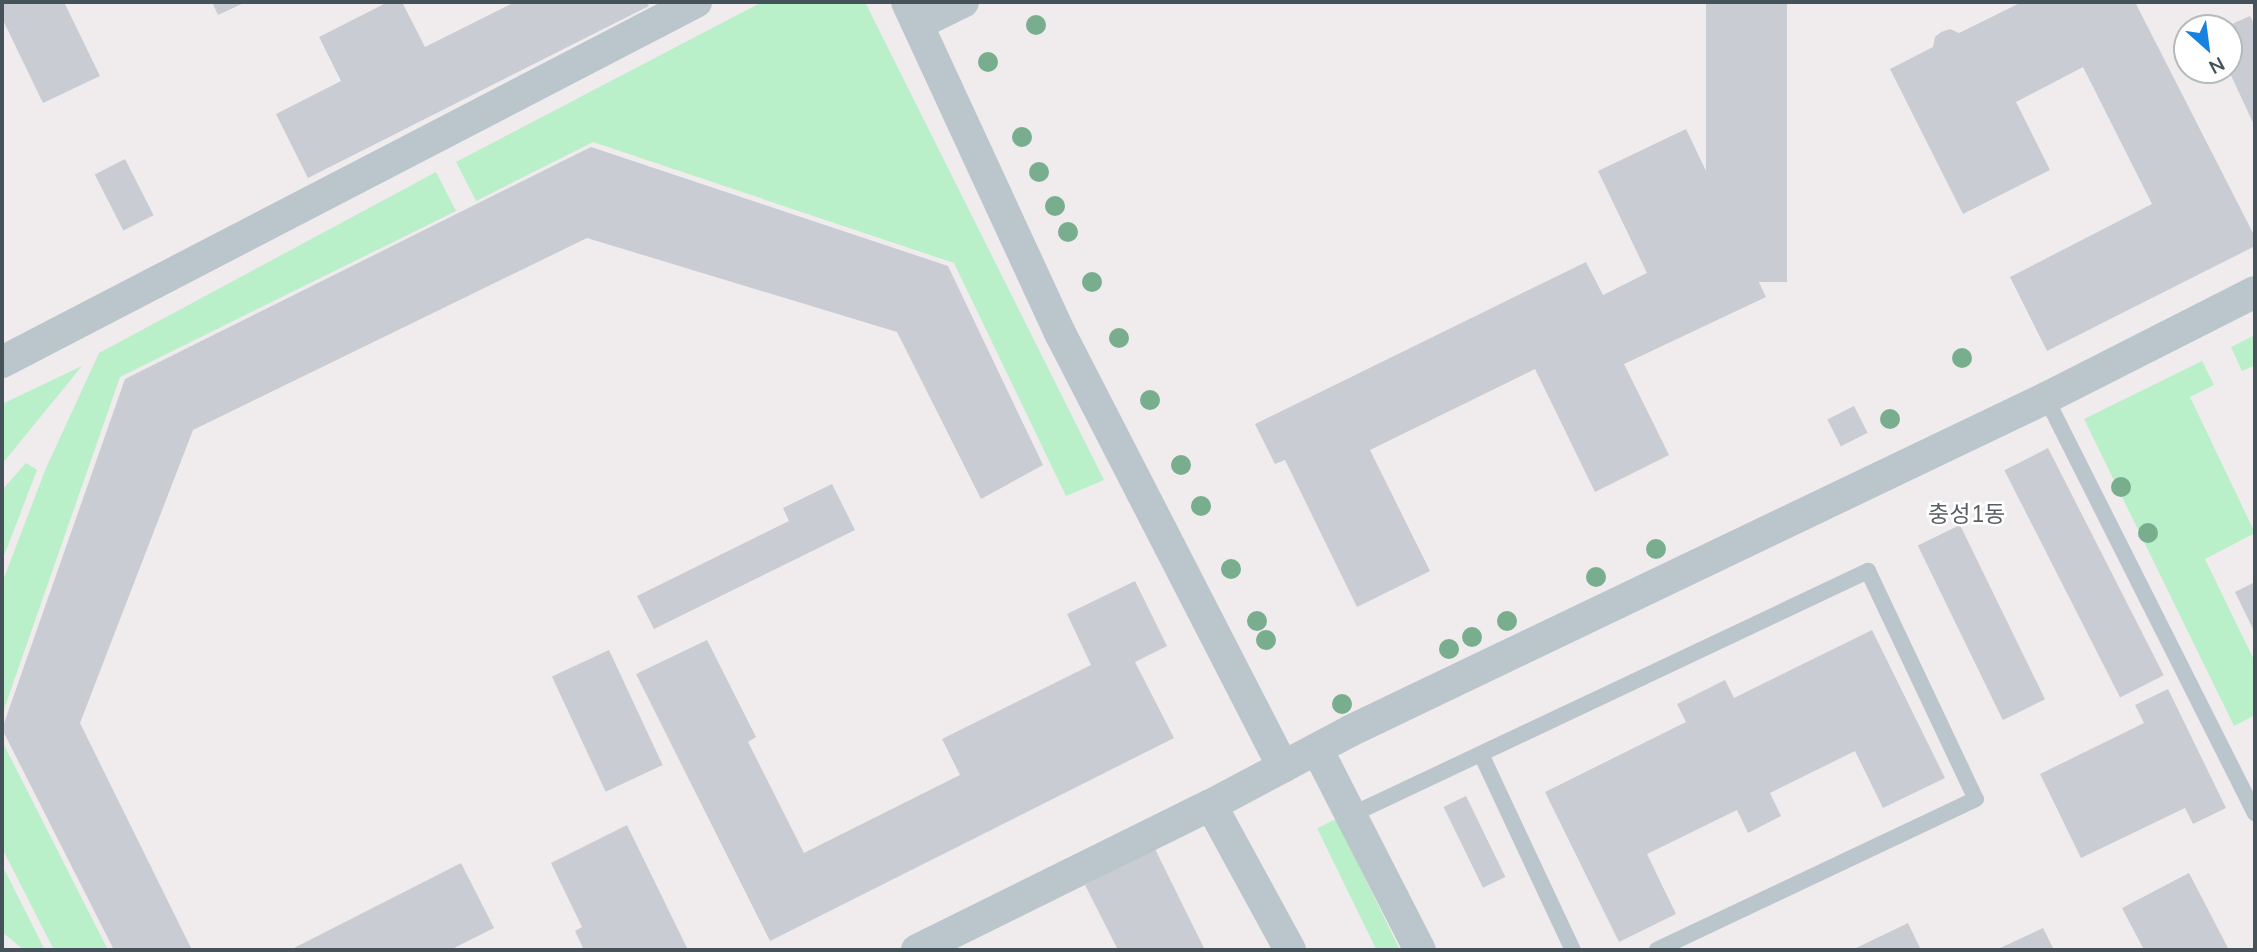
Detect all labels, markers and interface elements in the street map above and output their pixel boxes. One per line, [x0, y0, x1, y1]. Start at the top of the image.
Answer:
north arrow [2173, 14, 2243, 84]
text: N [2205, 52, 2229, 80]
district label: 충성1동 [1928, 500, 2006, 528]

